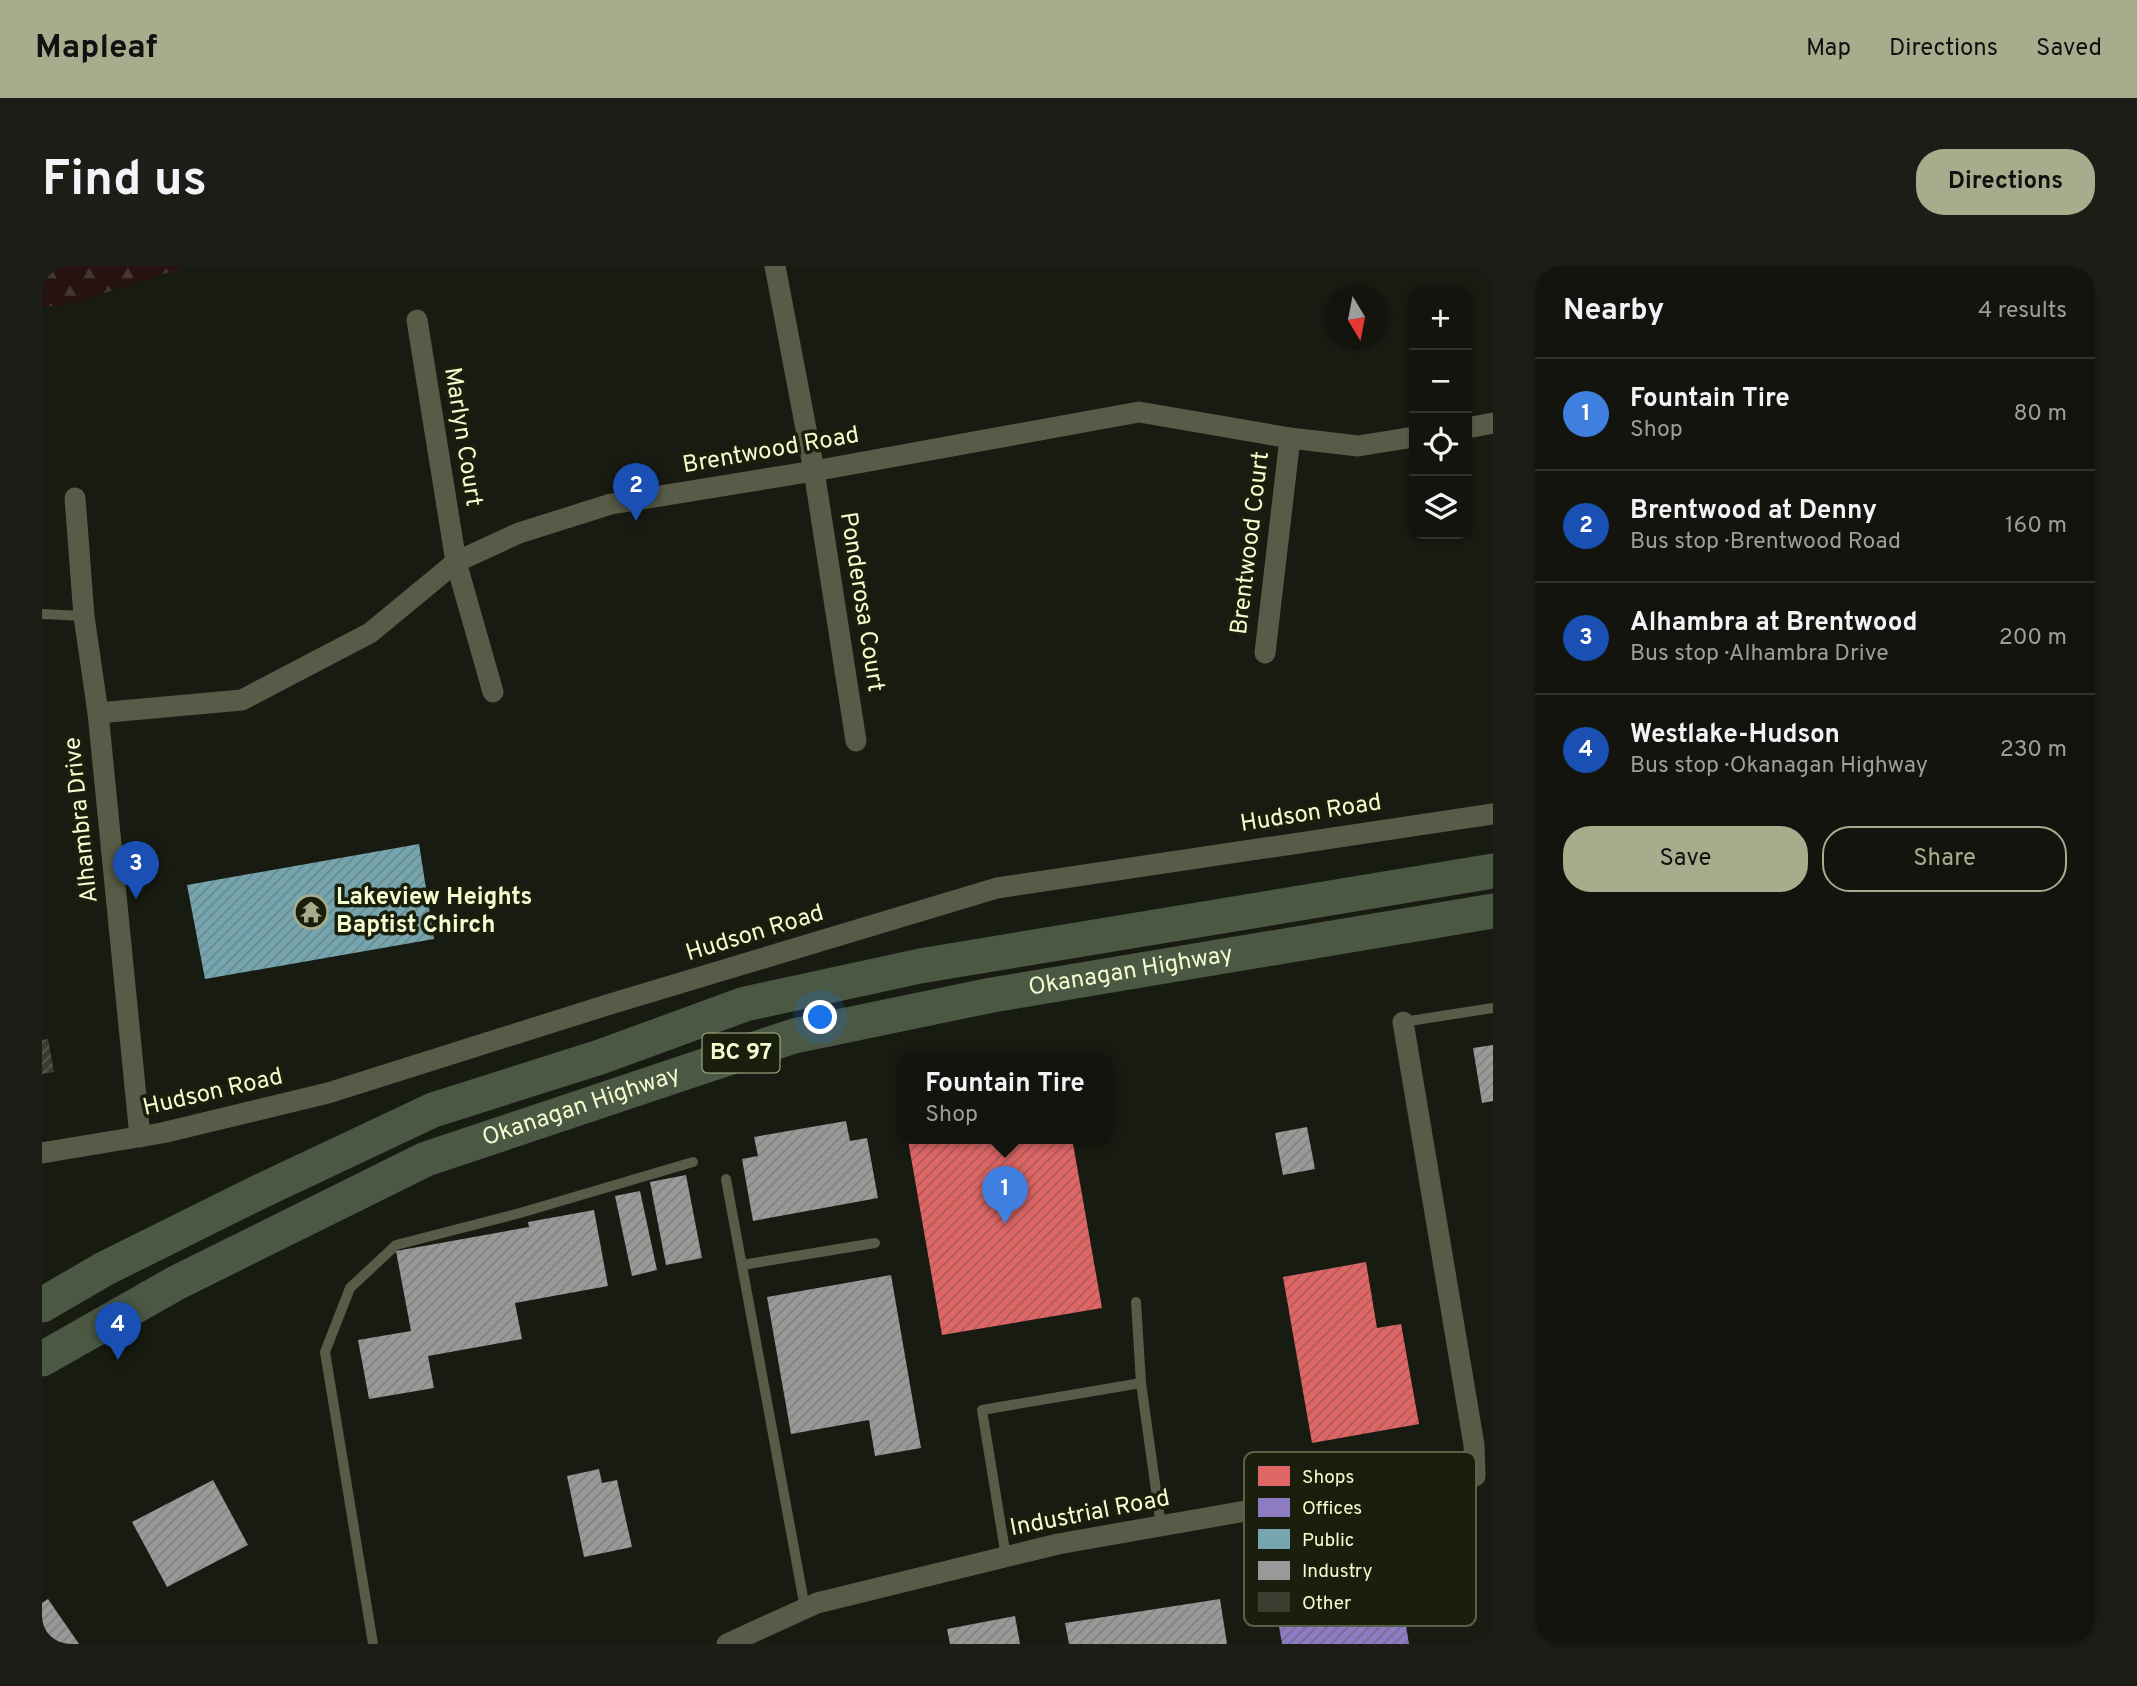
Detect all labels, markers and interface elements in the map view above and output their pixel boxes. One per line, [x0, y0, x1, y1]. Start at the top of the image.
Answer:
text: Mapleaf [35, 28, 158, 70]
text: Map [1806, 34, 1851, 64]
text: Directions [1889, 34, 1998, 64]
text: Saved [2036, 34, 2102, 64]
button: Directions [1916, 149, 2095, 215]
text: Find us [42, 151, 207, 213]
north arrow [1325, 287, 1388, 350]
map controls [1409, 287, 1472, 539]
button: + [1409, 287, 1472, 350]
text: Nearby [1563, 293, 1664, 330]
text: 4 results [1978, 297, 2067, 326]
button: − [1409, 350, 1472, 413]
street label: Marlyn Court [436, 365, 488, 509]
text: Fountain Tire [1630, 383, 1790, 416]
text: 1 [1581, 400, 1591, 429]
text: 80 m [2014, 400, 2067, 429]
button: locate [1409, 413, 1472, 476]
text: Shop [1630, 416, 1683, 445]
street label: Brentwood Road [680, 421, 862, 481]
street label: Brentwood Court [1225, 450, 1277, 636]
pin: 2 [613, 463, 659, 521]
button: layers [1409, 476, 1472, 539]
text: Brentwood at Denny [1630, 495, 1877, 528]
street label: Ponderosa Court [832, 510, 890, 694]
text: 2 [1579, 512, 1593, 541]
text: 160 m [2005, 512, 2067, 541]
text: Bus stop · Brentwood Road [1630, 528, 1901, 557]
text: Alhambra at Brentwood [1630, 607, 1918, 640]
text: 3 [1579, 624, 1593, 653]
text: 200 m [1999, 624, 2067, 653]
text: Bus stop · Alhambra Drive [1630, 640, 1889, 669]
text: Westlake-Hudson [1630, 719, 1840, 752]
street label: Alhambra Drive [58, 735, 106, 905]
text: 4 [1579, 736, 1593, 765]
text: 230 m [2000, 736, 2067, 765]
text: Bus stop · Okanagan Highway [1630, 752, 1928, 781]
street label: Hudson Road [1238, 788, 1384, 840]
button: Save [1563, 826, 1808, 892]
button: Share [1822, 826, 2067, 892]
pin: 3 [113, 841, 159, 899]
place label: Lakeview Heights Baptist Chirch [336, 883, 532, 941]
temple icon: Lakeview Heights Baptist Chirch [292, 893, 330, 931]
street label: Hudson Road [682, 899, 828, 969]
street label: Okanagan Highway [1026, 940, 1235, 1004]
your location [803, 1000, 837, 1034]
road number: BC 97 [702, 1034, 780, 1072]
popup [898, 1053, 1112, 1144]
street label: Okanagan Highway [479, 1060, 684, 1154]
street label: Hudson Road [140, 1062, 286, 1124]
text: Fountain Tire [925, 1068, 1085, 1101]
text: Shop [925, 1101, 978, 1130]
pin: 1 [982, 1166, 1028, 1224]
pin: 4 [95, 1302, 141, 1360]
legend [1244, 1452, 1476, 1626]
text: Shops [1302, 1466, 1354, 1490]
street label: Industrial Road [1008, 1484, 1172, 1544]
text: Offices [1302, 1497, 1362, 1521]
text: Public [1302, 1529, 1354, 1553]
text: Industry [1302, 1560, 1372, 1584]
text: Other [1302, 1592, 1352, 1616]

